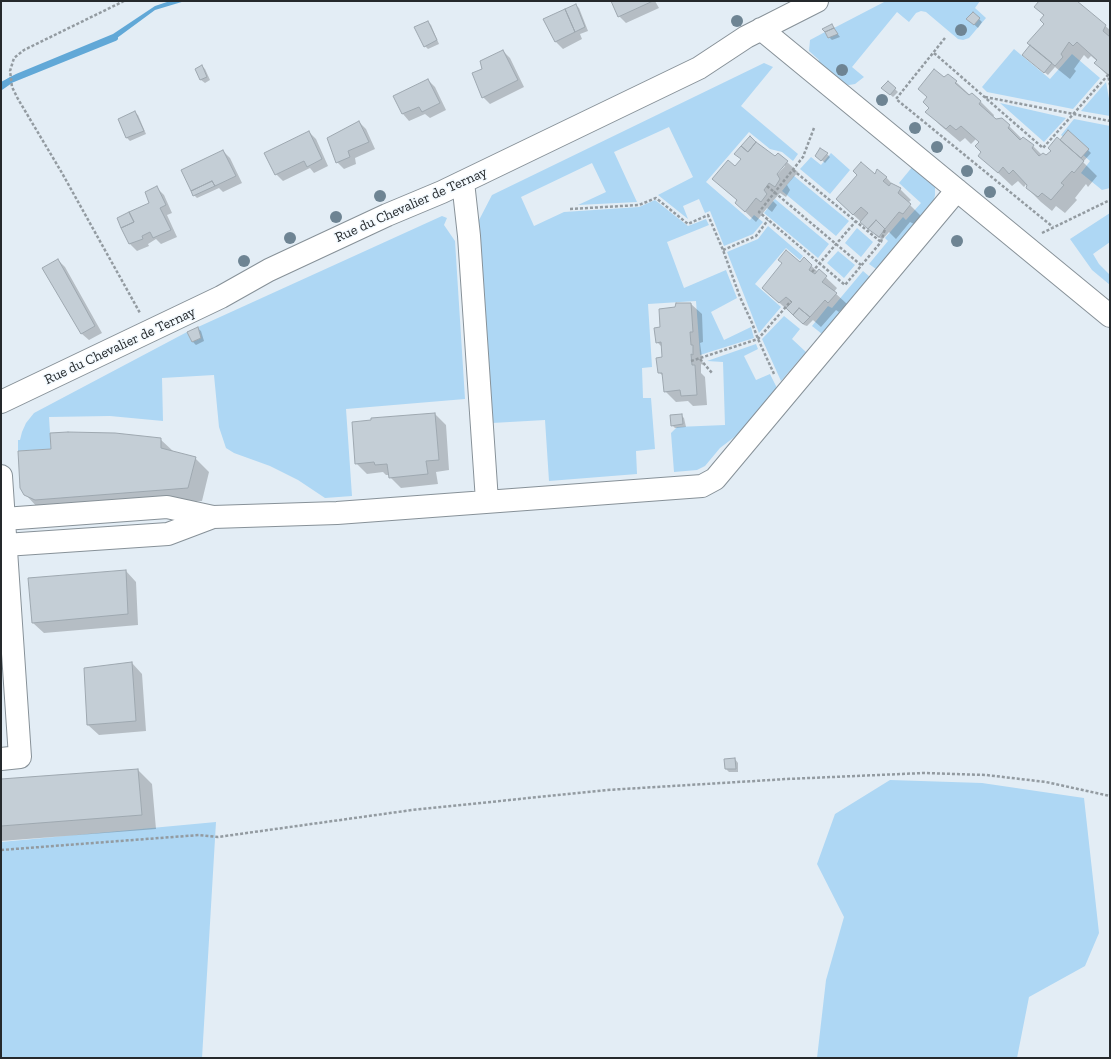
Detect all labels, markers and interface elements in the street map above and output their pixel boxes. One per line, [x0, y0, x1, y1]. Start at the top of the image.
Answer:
street label: Rue du Chevalier de Ternay [332, 164, 490, 246]
street label: Rue du Chevalier de Ternay [42, 304, 198, 388]

